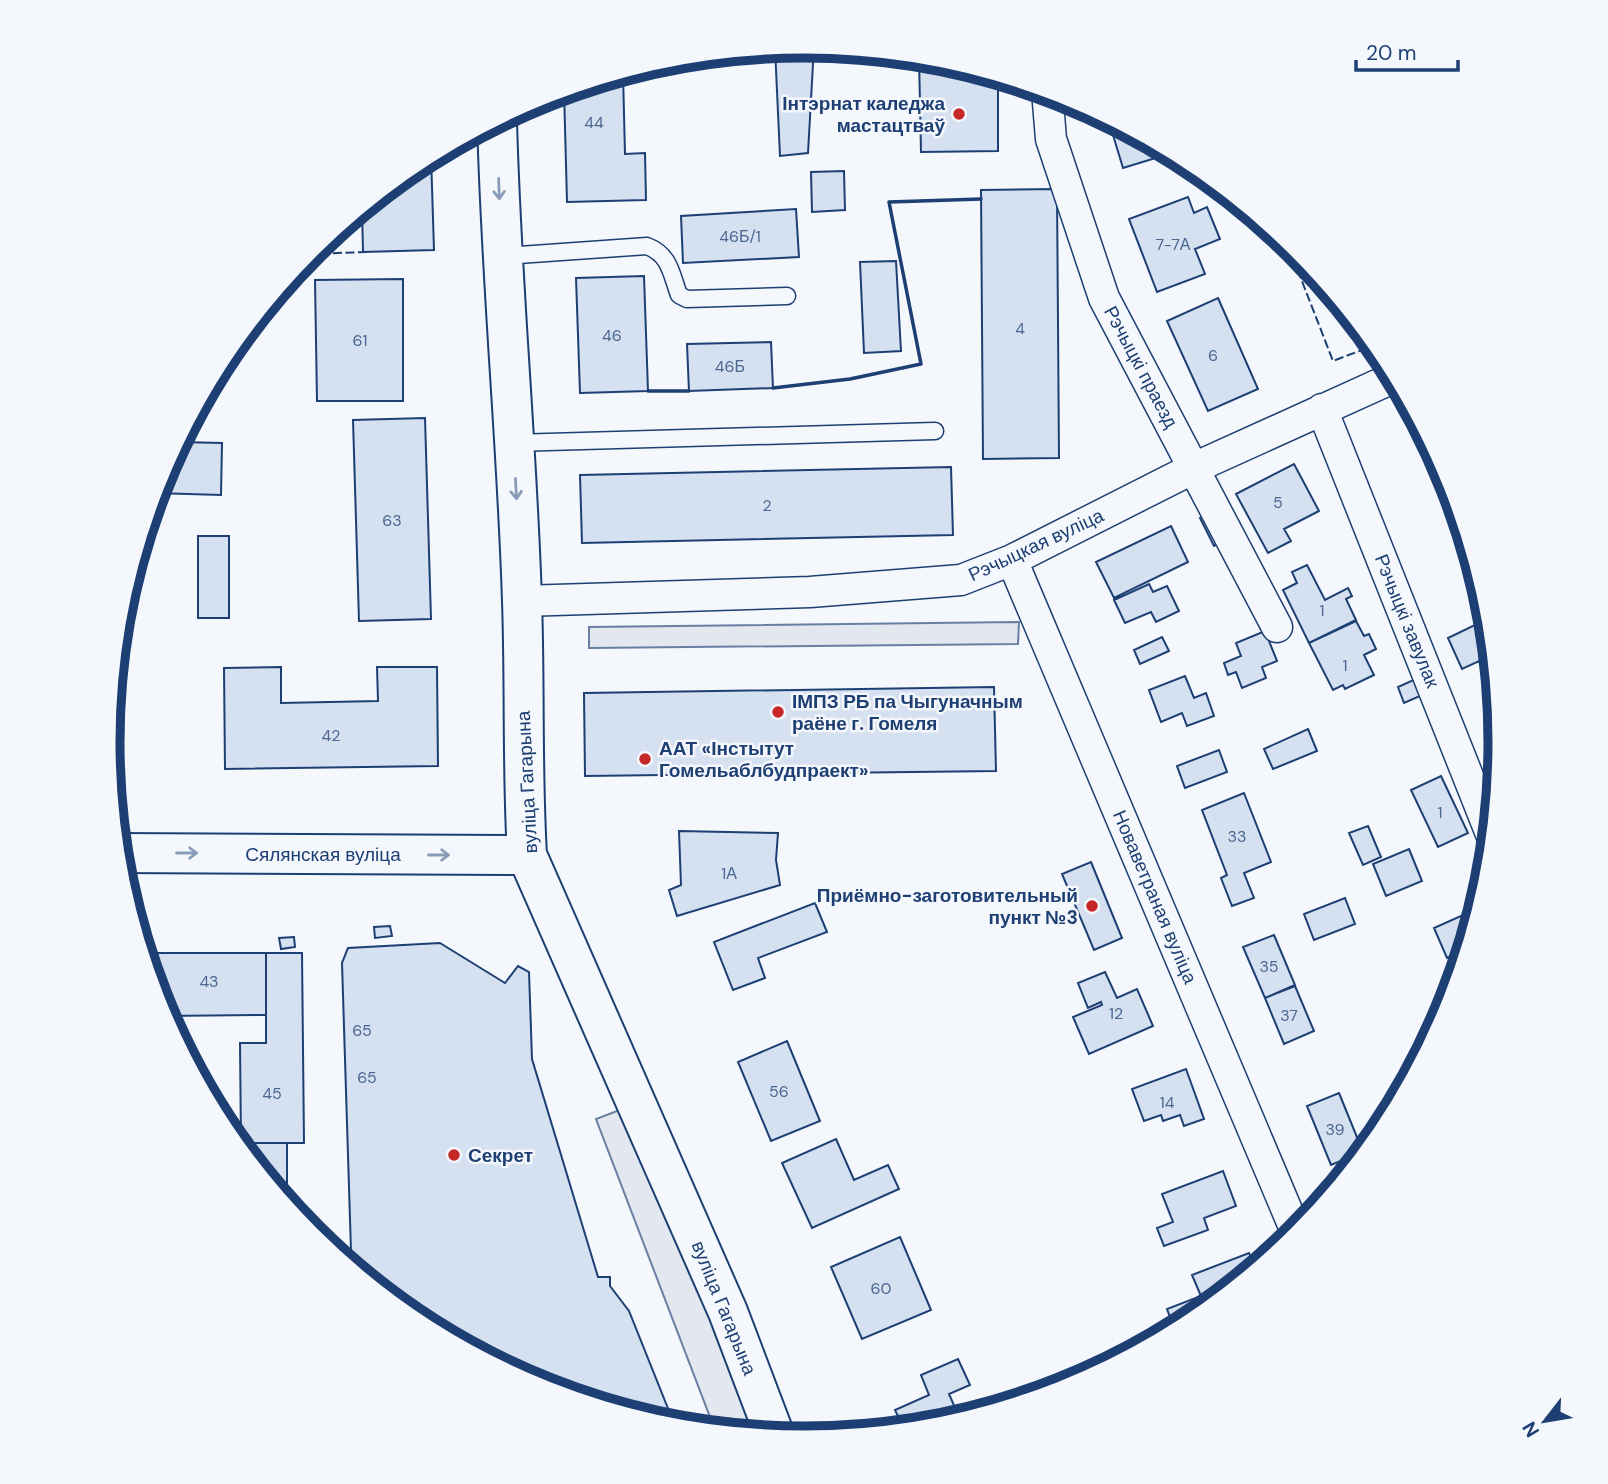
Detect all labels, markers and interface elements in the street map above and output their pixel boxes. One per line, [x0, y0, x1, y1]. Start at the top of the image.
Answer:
scale bar [1356, 28, 1458, 72]
text: 20 m [1366, 39, 1417, 67]
place label: Інтэрнат каледжа мастацтваў [782, 91, 945, 138]
marker: Інтэрнат каледжа мастацтваў [951, 106, 967, 122]
house number: 44 [584, 112, 604, 133]
one-way arrow [492, 177, 505, 200]
house number: 46Б/1 [719, 226, 761, 247]
house number: 7-7А [1156, 234, 1191, 255]
street label: Рэчыцкі праезд [1098, 302, 1184, 432]
house number: 4 [1015, 318, 1025, 339]
house number: 46 [602, 325, 622, 346]
house number: 61 [352, 330, 368, 351]
house number: 6 [1208, 345, 1218, 366]
house number: 46Б [715, 356, 745, 377]
one-way arrow [509, 477, 522, 500]
house number: 5 [1273, 492, 1283, 513]
house number: 2 [762, 495, 772, 516]
street label: Рэчыцкая вуліца [964, 503, 1108, 587]
house number: 63 [382, 510, 402, 531]
street label: Рэчыцкі завулак [1369, 550, 1445, 692]
house number: 1 [1320, 600, 1325, 621]
house number: 1 [1343, 655, 1348, 676]
place label: ІМПЗ РБ па Чыгуначным раёне г. Гомеля [792, 689, 1023, 736]
marker: ІМПЗ РБ па Чыгуначным раёне г. Гомеля [770, 704, 786, 720]
street label: вуліца Гагарына [511, 710, 543, 854]
house number: 42 [322, 725, 340, 746]
place label: ААТ «Інстытут Гомельаблбудпраект» [659, 736, 869, 783]
marker: ААТ «Інстытут Гомельаблбудпраект» [637, 751, 653, 767]
house number: 1 [1438, 802, 1443, 823]
street label: Новаветраная вуліца [1107, 806, 1203, 988]
house number: 33 [1228, 826, 1246, 847]
street label: Сялянская вуліца [245, 842, 401, 867]
one-way arrow [175, 846, 198, 860]
one-way arrow [427, 848, 450, 862]
house number: 1А [721, 863, 737, 884]
place label: Приёмно-заготовительный пункт №3 [817, 883, 1078, 930]
marker: Приёмно-заготовительный пункт №3 [1084, 898, 1100, 914]
house number: 35 [1259, 956, 1279, 977]
house number: 43 [199, 971, 219, 992]
house number: 12 [1109, 1003, 1123, 1024]
house number: 37 [1280, 1005, 1298, 1026]
house number: 65 [352, 1020, 372, 1041]
house number: 65 [357, 1067, 377, 1088]
house number: 56 [769, 1081, 789, 1102]
house number: 45 [262, 1083, 282, 1104]
house number: 14 [1160, 1092, 1175, 1113]
house number: 39 [1325, 1119, 1345, 1140]
place label: Секрет [468, 1143, 533, 1168]
marker: Секрет [446, 1147, 462, 1163]
street label: вуліца Гагарына [686, 1237, 762, 1379]
house number: 60 [871, 1278, 892, 1299]
north arrow [1510, 1386, 1580, 1456]
text: N [1517, 1417, 1545, 1442]

